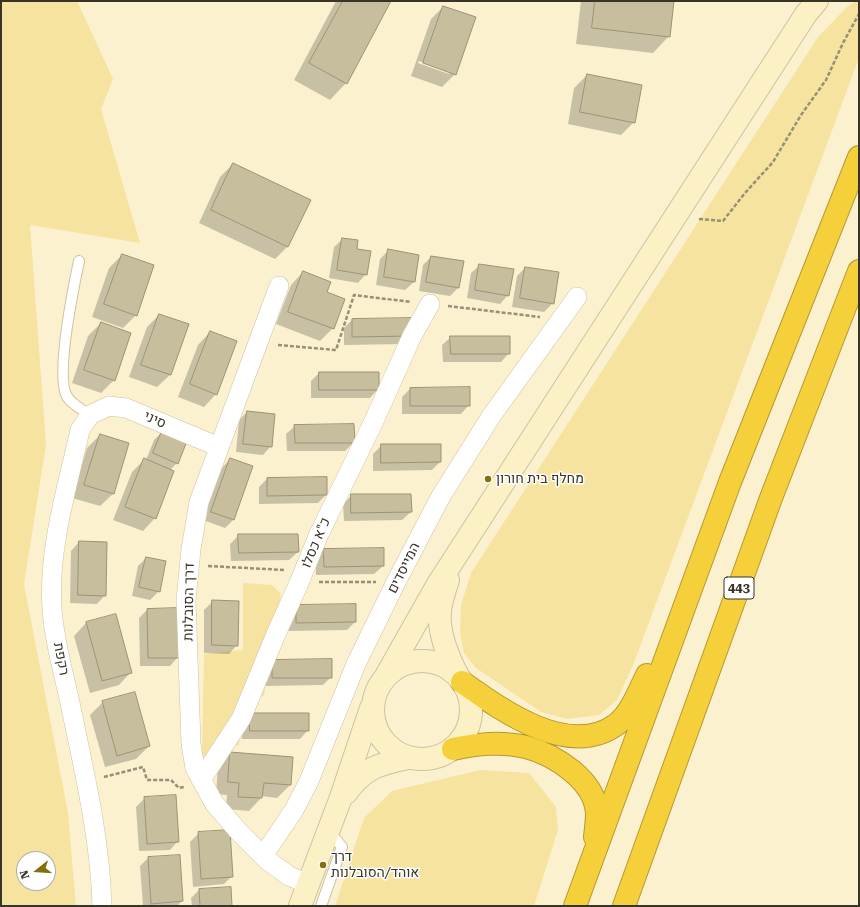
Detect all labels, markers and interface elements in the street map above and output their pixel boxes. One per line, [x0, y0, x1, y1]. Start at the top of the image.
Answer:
street label: סיני [141, 408, 169, 432]
place label: מחלף בית חורון [496, 471, 584, 487]
marker: מחלף בית חורון [483, 474, 493, 484]
street label: כ"א כסלו [298, 515, 334, 571]
street label: המייסדים [384, 540, 424, 596]
street label: דרך הסובלנות [180, 563, 198, 641]
road number: 443 [724, 577, 754, 599]
street label: רקפת [50, 641, 72, 677]
place label: דרך אוהד/הסובלנות [331, 849, 419, 882]
north arrow [16, 851, 56, 891]
marker: דרך אוהד/הסובלנות [318, 860, 328, 870]
text: N [18, 868, 32, 880]

